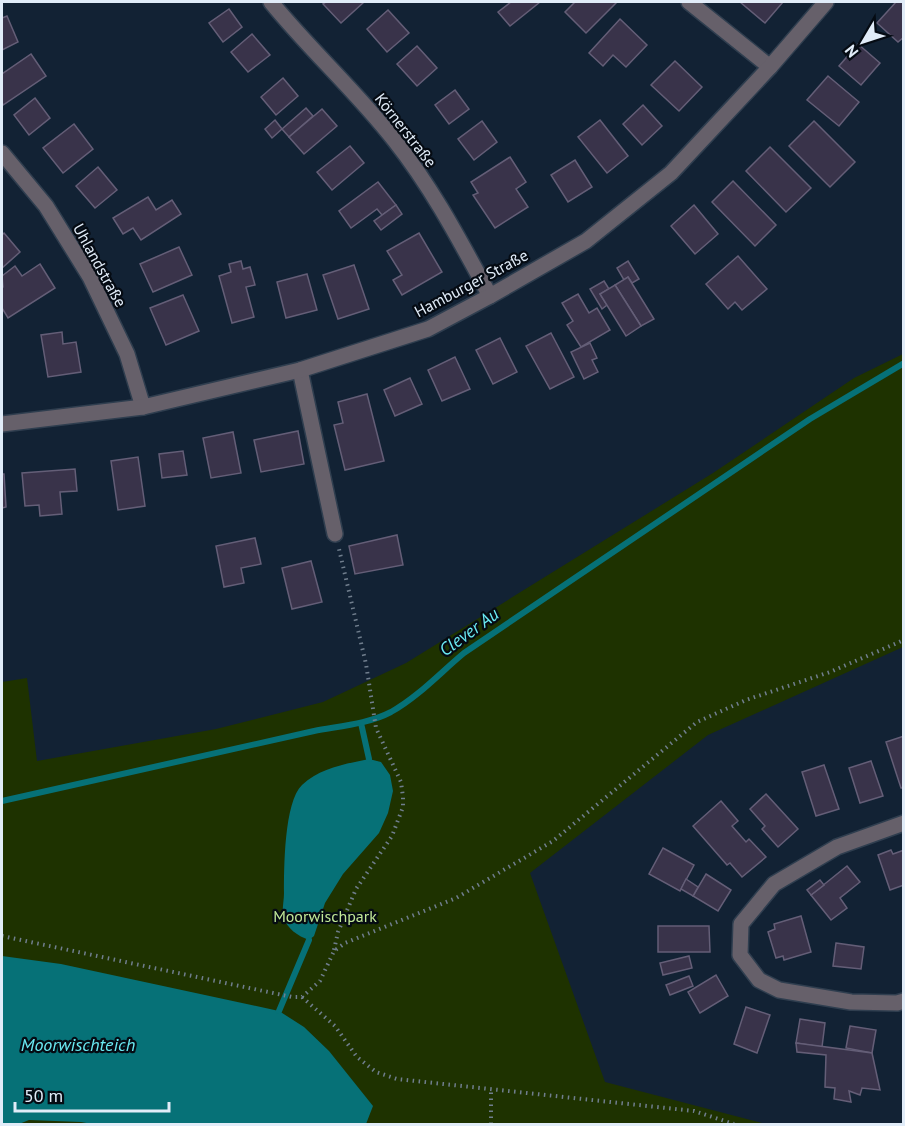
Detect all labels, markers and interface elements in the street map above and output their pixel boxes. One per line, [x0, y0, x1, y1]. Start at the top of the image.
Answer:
north arrow [833, 12, 893, 72]
text: N [840, 41, 862, 62]
street label: Körnerstraße [371, 89, 441, 171]
street label: Uhlandstraße [69, 220, 131, 310]
street label: Hamburger Straße [411, 245, 531, 321]
water label: Clever Au [434, 602, 503, 661]
park label: Moorwischpark [273, 906, 377, 926]
water label: Moorwischteich [21, 1033, 135, 1056]
scale bar [15, 1075, 170, 1113]
text: 50 m [24, 1084, 63, 1107]

